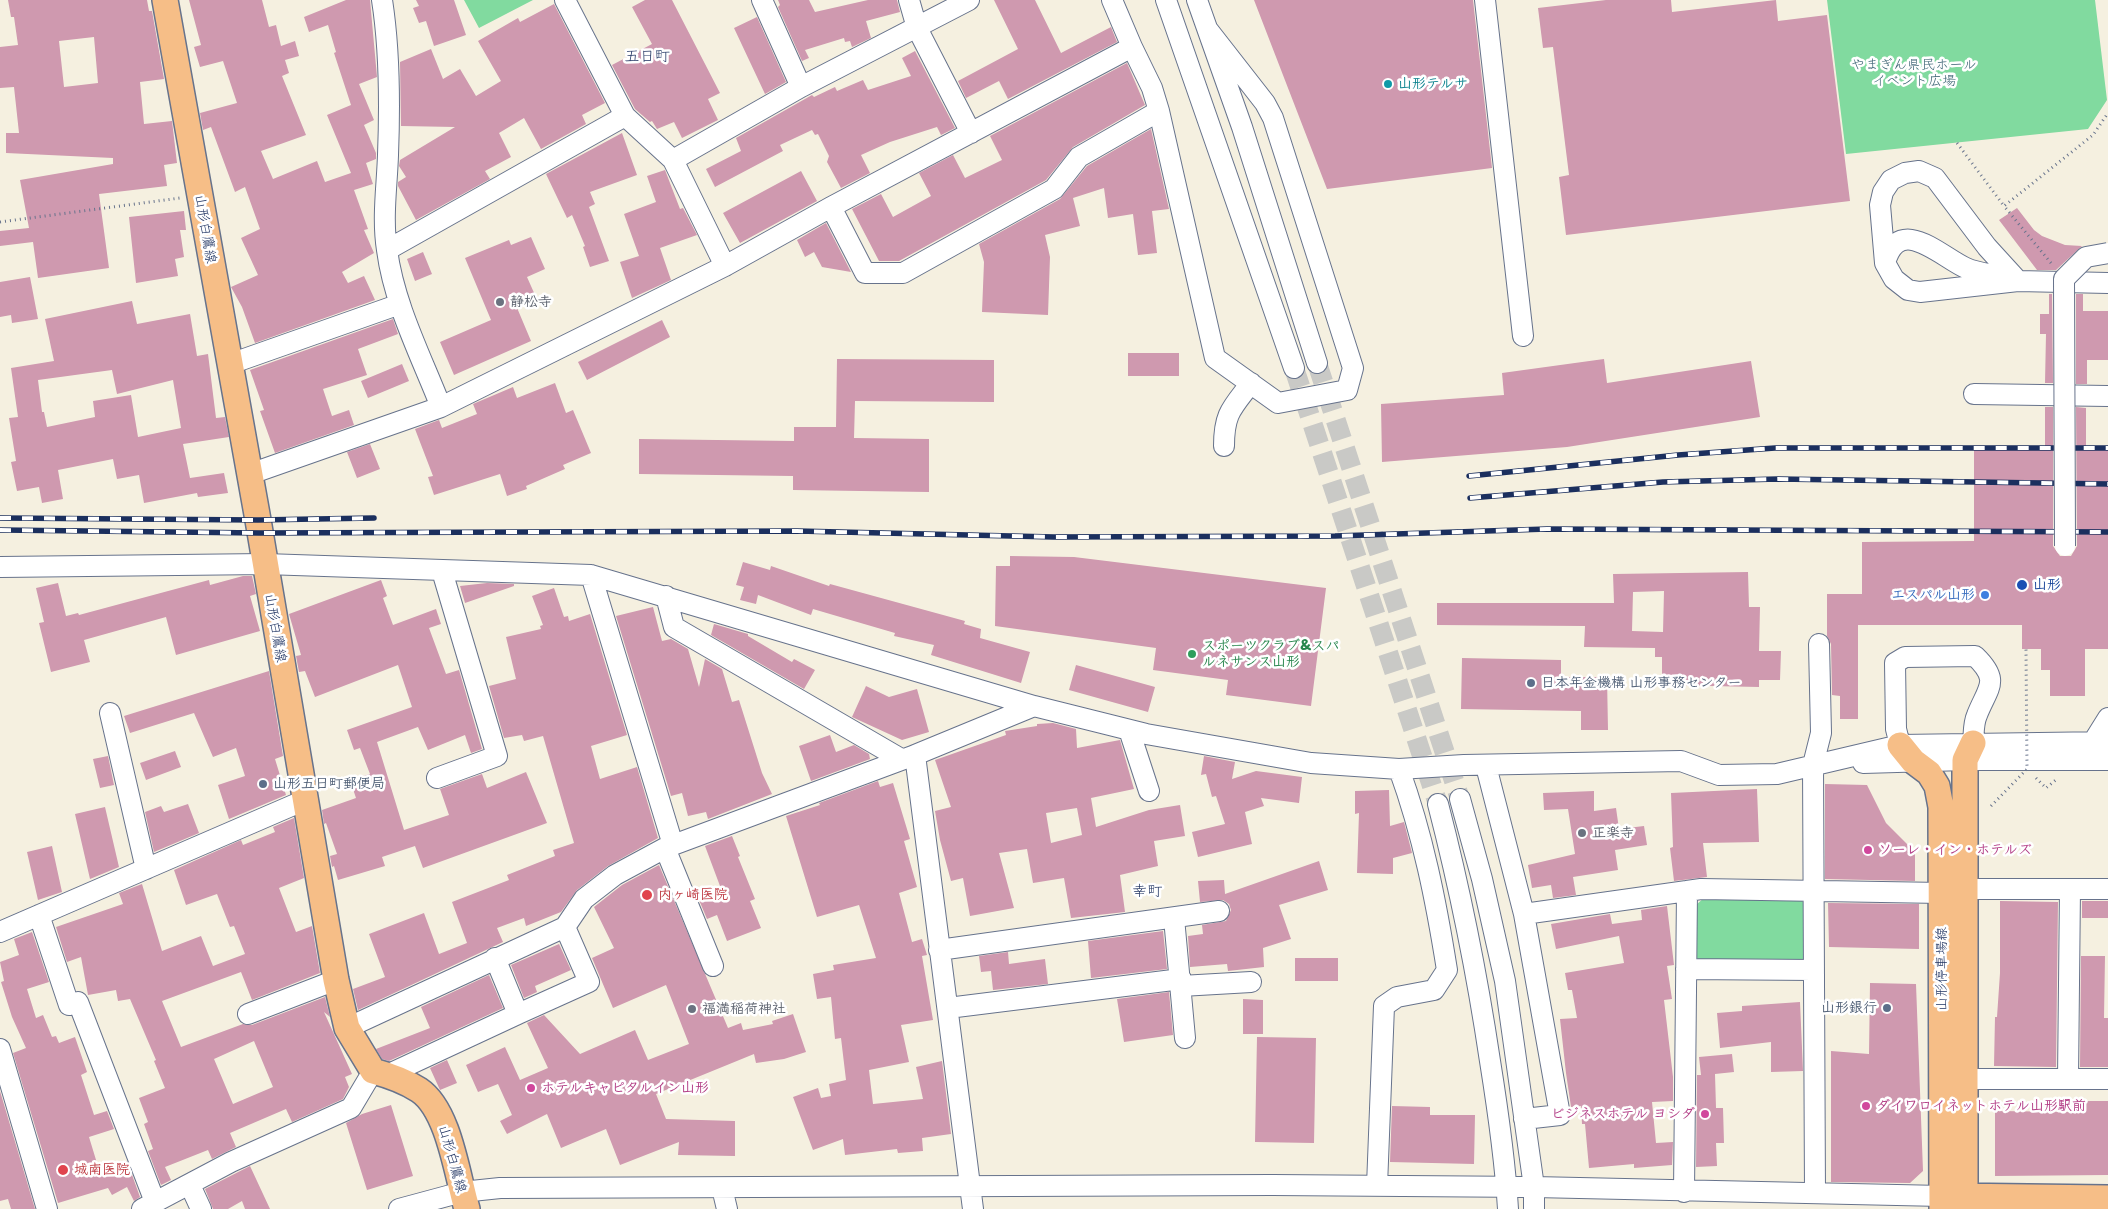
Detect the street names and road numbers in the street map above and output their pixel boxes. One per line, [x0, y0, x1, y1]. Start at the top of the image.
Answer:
street label: 山形白鷹線 [191, 193, 219, 265]
street label: 山形白鷹線 [261, 592, 289, 664]
street label: 山形停車場線 [1934, 927, 1950, 1011]
street label: 山形白鷹線 [434, 1123, 470, 1195]

